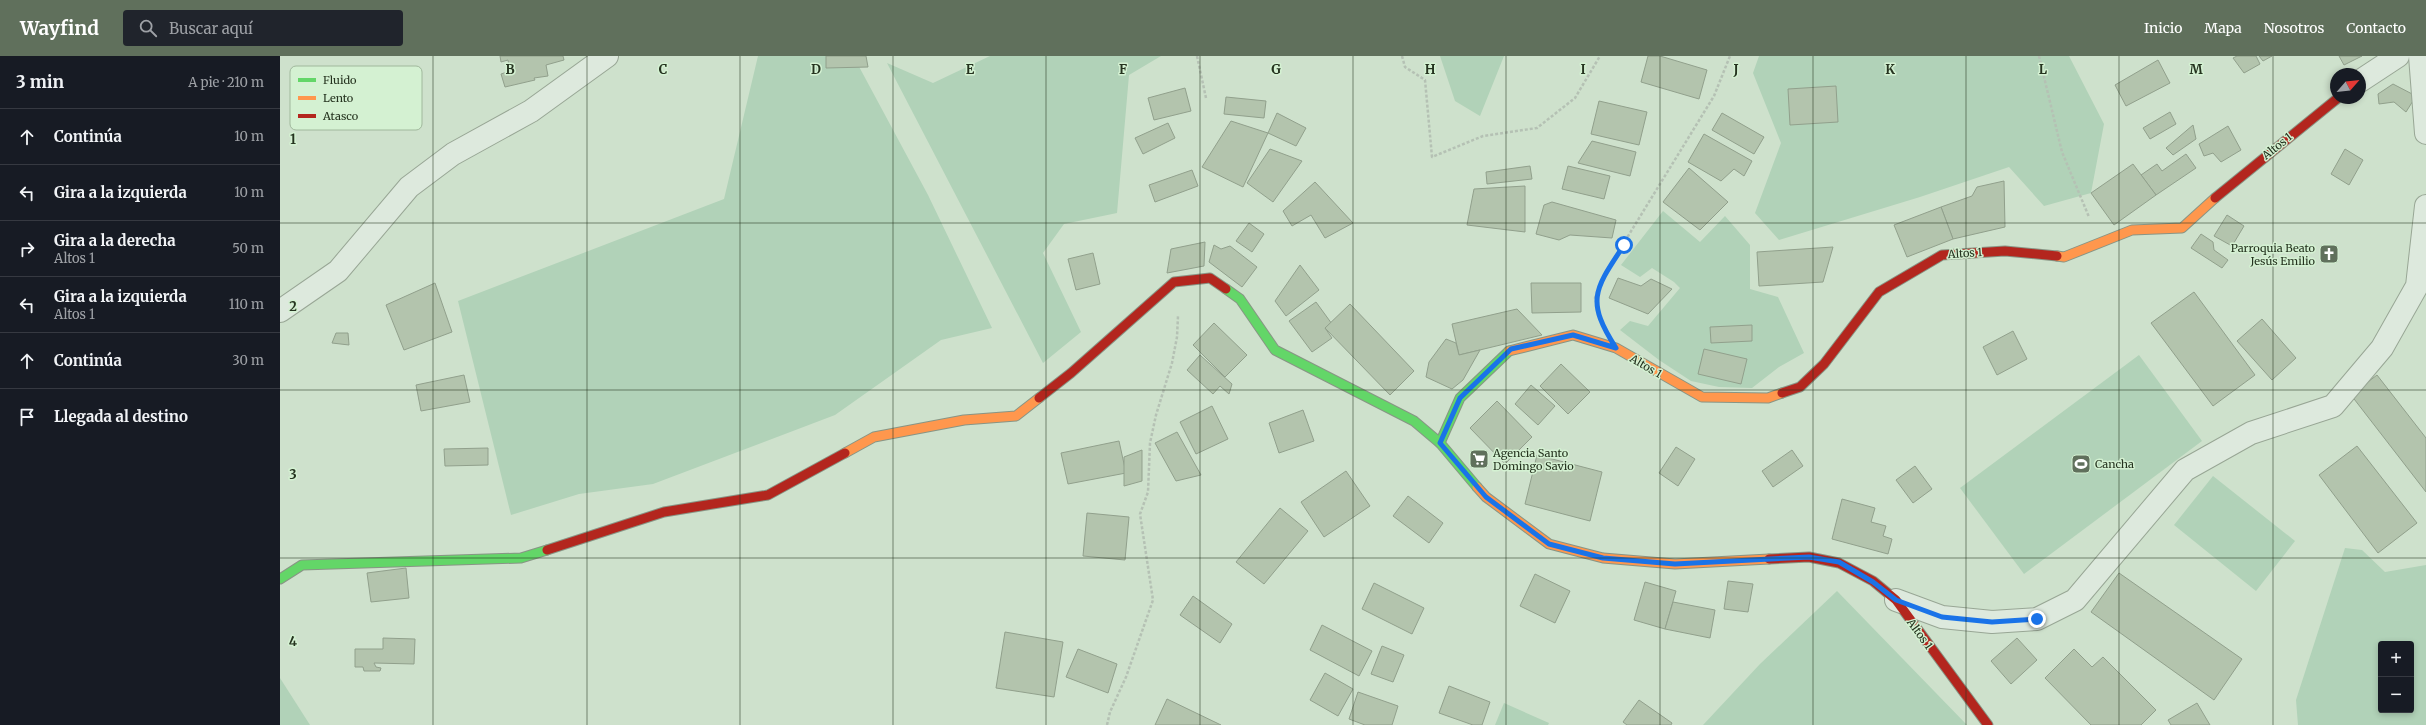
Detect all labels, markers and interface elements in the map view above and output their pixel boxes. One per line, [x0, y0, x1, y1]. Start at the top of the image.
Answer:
search box [123, 10, 403, 46]
text: Wayfind [20, 16, 99, 40]
icon: search [137, 17, 159, 39]
text: Buscar aquí [169, 19, 253, 38]
text: Inicio [2144, 19, 2182, 37]
text: Mapa [2204, 19, 2242, 37]
text: Nosotros [2264, 19, 2324, 37]
text: Contacto [2346, 19, 2406, 37]
text: B [505, 61, 515, 78]
text: C [659, 61, 668, 78]
text: D [811, 61, 821, 78]
text: E [966, 61, 975, 78]
text: F [1119, 61, 1127, 78]
text: G [1271, 61, 1281, 78]
text: H [1425, 61, 1436, 78]
text: I [1580, 61, 1586, 78]
text: J [1732, 61, 1739, 78]
text: K [1885, 61, 1895, 78]
text: L [2039, 61, 2048, 78]
text: M [2189, 61, 2203, 78]
legend [290, 66, 422, 130]
north arrow [2330, 68, 2366, 104]
text: 3 min [16, 71, 64, 93]
text: Fluido [323, 73, 357, 87]
text: A pie · 210 m [188, 74, 264, 91]
text: Lento [323, 91, 354, 105]
text: Atasco [322, 109, 359, 123]
icon: ahead [16, 126, 38, 148]
text: Continúa [54, 127, 122, 146]
text: 10 m [234, 128, 264, 145]
street label: Altos 1 [2258, 130, 2295, 163]
text: 1 [290, 131, 296, 148]
icon: left [16, 182, 38, 204]
text: Gira a la izquierda [54, 183, 187, 202]
text: 10 m [234, 184, 264, 201]
text: Gira a la derecha [54, 231, 176, 250]
route start [1615, 236, 1633, 254]
icon: right [16, 238, 38, 260]
text: 50 m [232, 240, 264, 257]
place label: Parroquia Beato Jesús Emilio [2231, 241, 2316, 268]
church icon: Parroquia Beato Jesús Emilio [2318, 243, 2340, 265]
street label: Altos 1 [1946, 245, 1983, 261]
text: Altos 1 [54, 250, 95, 267]
text: Gira a la izquierda [54, 287, 187, 306]
icon: left [16, 294, 38, 316]
text: 110 m [229, 296, 264, 313]
text: 2 [289, 298, 297, 315]
text: Altos 1 [54, 306, 95, 323]
icon: ahead [16, 350, 38, 372]
text: Continúa [54, 351, 122, 370]
street label: Altos 1 [1627, 351, 1665, 381]
text: 30 m [232, 352, 264, 369]
icon: arrive [16, 406, 38, 428]
text: Llegada al destino [54, 407, 188, 426]
place label: Agencia Santo Domingo Savio [1492, 446, 1574, 473]
supermarket icon: Agencia Santo Domingo Savio [1468, 448, 1490, 470]
sports icon: Cancha [2070, 453, 2092, 475]
place label: Cancha [2095, 457, 2134, 471]
text: 3 [289, 466, 297, 483]
route end [2028, 610, 2046, 628]
street label: Altos 1 [1904, 615, 1936, 652]
text: 4 [289, 633, 298, 650]
map controls [2378, 641, 2414, 713]
button: + [2378, 641, 2414, 677]
button: − [2378, 677, 2414, 713]

